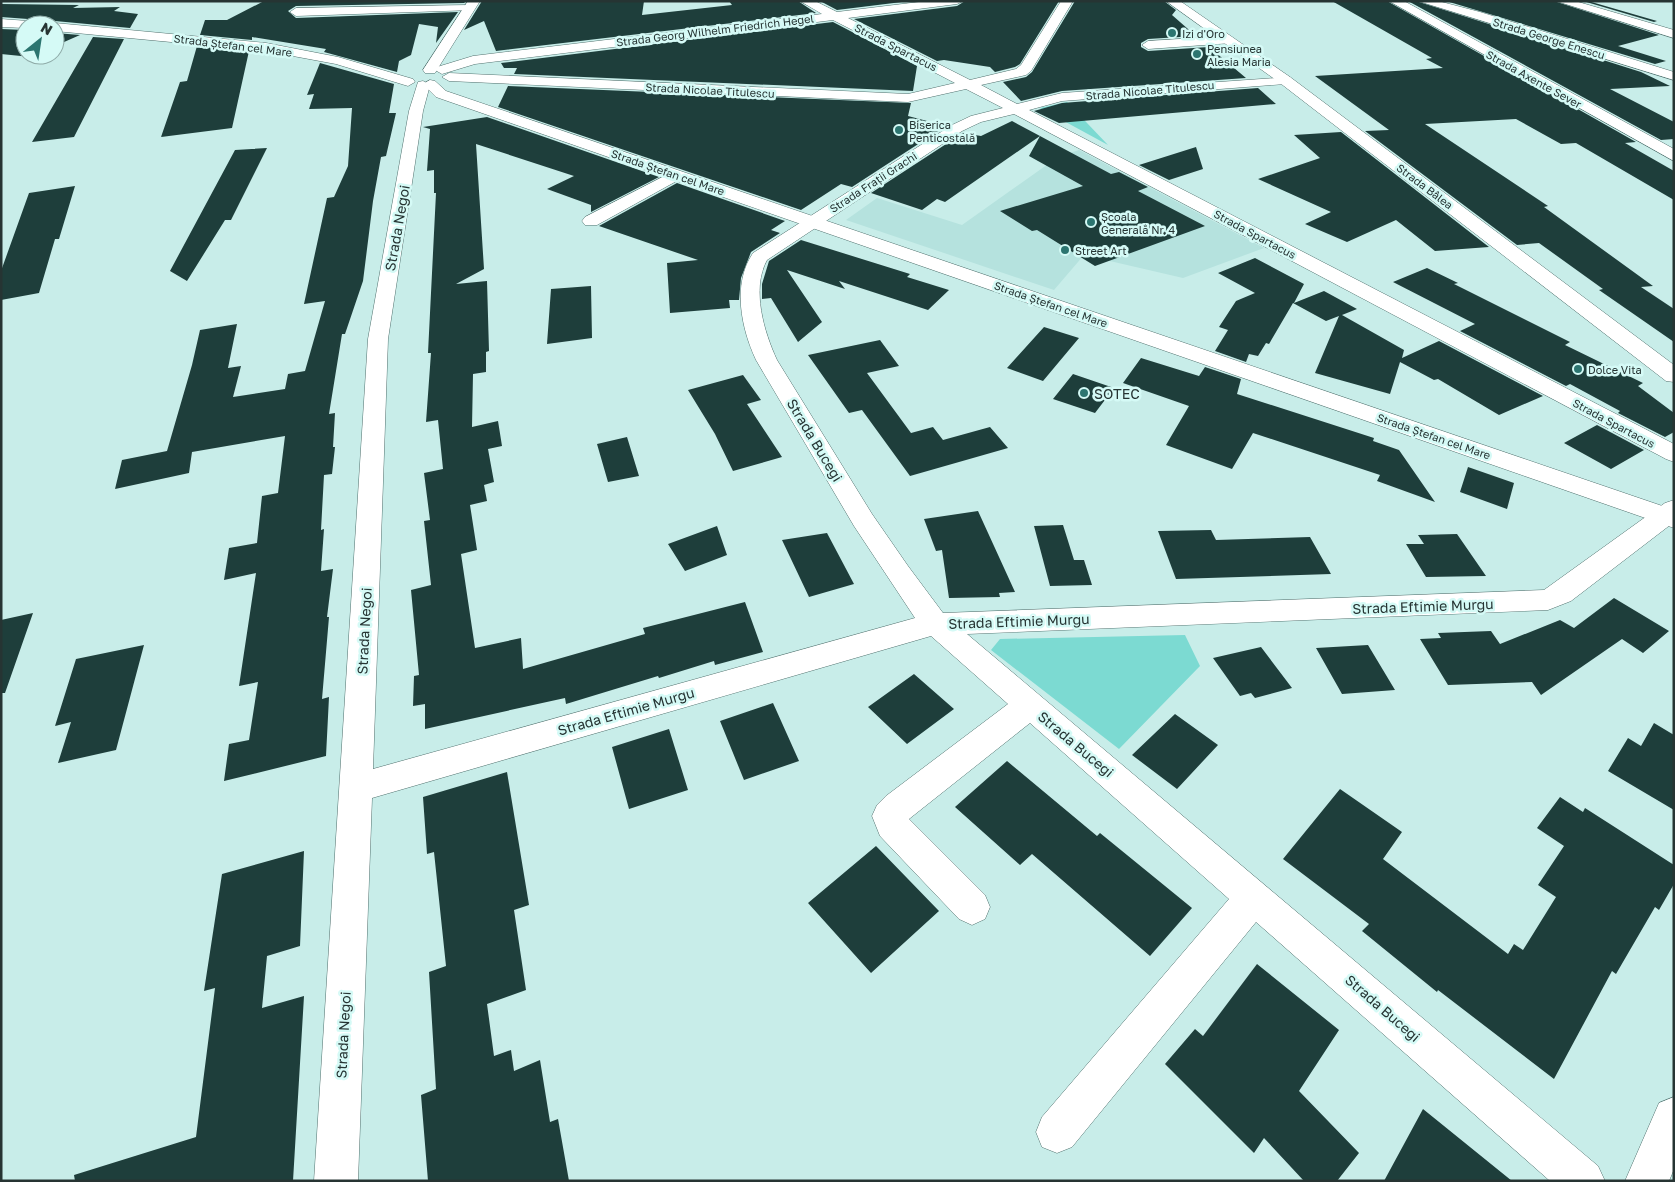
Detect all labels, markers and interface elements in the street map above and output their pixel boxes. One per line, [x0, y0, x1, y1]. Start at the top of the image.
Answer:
street label: Strada Georg Wilhelm Friedrich Hegel [615, 11, 815, 49]
north arrow [15, 15, 65, 65]
street label: Strada George Enescu [1491, 15, 1607, 61]
text: N [38, 18, 56, 38]
street label: Strada Spartacus [853, 21, 940, 74]
marker: Izi d'Oro [1166, 27, 1178, 39]
place label: Izi d'Oro [1182, 27, 1225, 40]
street label: Strada Ștefan cel Mare [173, 31, 293, 60]
place label: Pensiunea Alesia Maria [1207, 42, 1271, 68]
street label: Strada Axente Sever [1484, 47, 1585, 111]
marker: Pensiunea Alesia Maria [1191, 48, 1203, 60]
street label: Strada Nicolae Titulescu [1085, 78, 1215, 102]
street label: Strada Nicolae Titulescu [645, 80, 775, 100]
place label: Biserica Penticostală [909, 118, 975, 144]
marker: Biserica Penticostală [893, 124, 905, 136]
street label: Strada Ștefan cel Mare [609, 146, 726, 199]
street label: Strada Frații Grachi [827, 149, 920, 216]
street label: Strada Bâlea [1394, 161, 1456, 211]
street label: Strada Negoi [381, 184, 413, 272]
street label: Strada Spartacus [1212, 207, 1298, 261]
place label: Școala Generală Nr. 4 [1101, 210, 1176, 236]
marker: Școala Generală Nr. 4 [1085, 216, 1097, 228]
marker: Street Art [1059, 244, 1071, 256]
place label: Street Art [1075, 244, 1127, 257]
street label: Strada Ștefan cel Mare [992, 278, 1109, 331]
marker: Dolce Vita [1572, 363, 1584, 375]
place label: Dolce Vita [1588, 363, 1642, 376]
place label: SOTEC [1094, 385, 1140, 402]
marker: SOTEC [1078, 387, 1090, 399]
street label: Strada Bucegi [784, 396, 846, 484]
street label: Strada Spartacus [1571, 396, 1657, 450]
street label: Strada Ștefan cel Mare [1375, 410, 1492, 463]
street label: Strada Negoi [353, 587, 375, 675]
street label: Strada Eftimie Murgu [1352, 595, 1494, 617]
street label: Strada Eftimie Murgu [948, 610, 1090, 632]
street label: Strada Eftimie Murgu [556, 683, 696, 739]
street label: Strada Bucegi [1035, 707, 1117, 781]
street label: Strada Bucegi [1342, 971, 1424, 1045]
street label: Strada Negoi [332, 991, 354, 1079]

